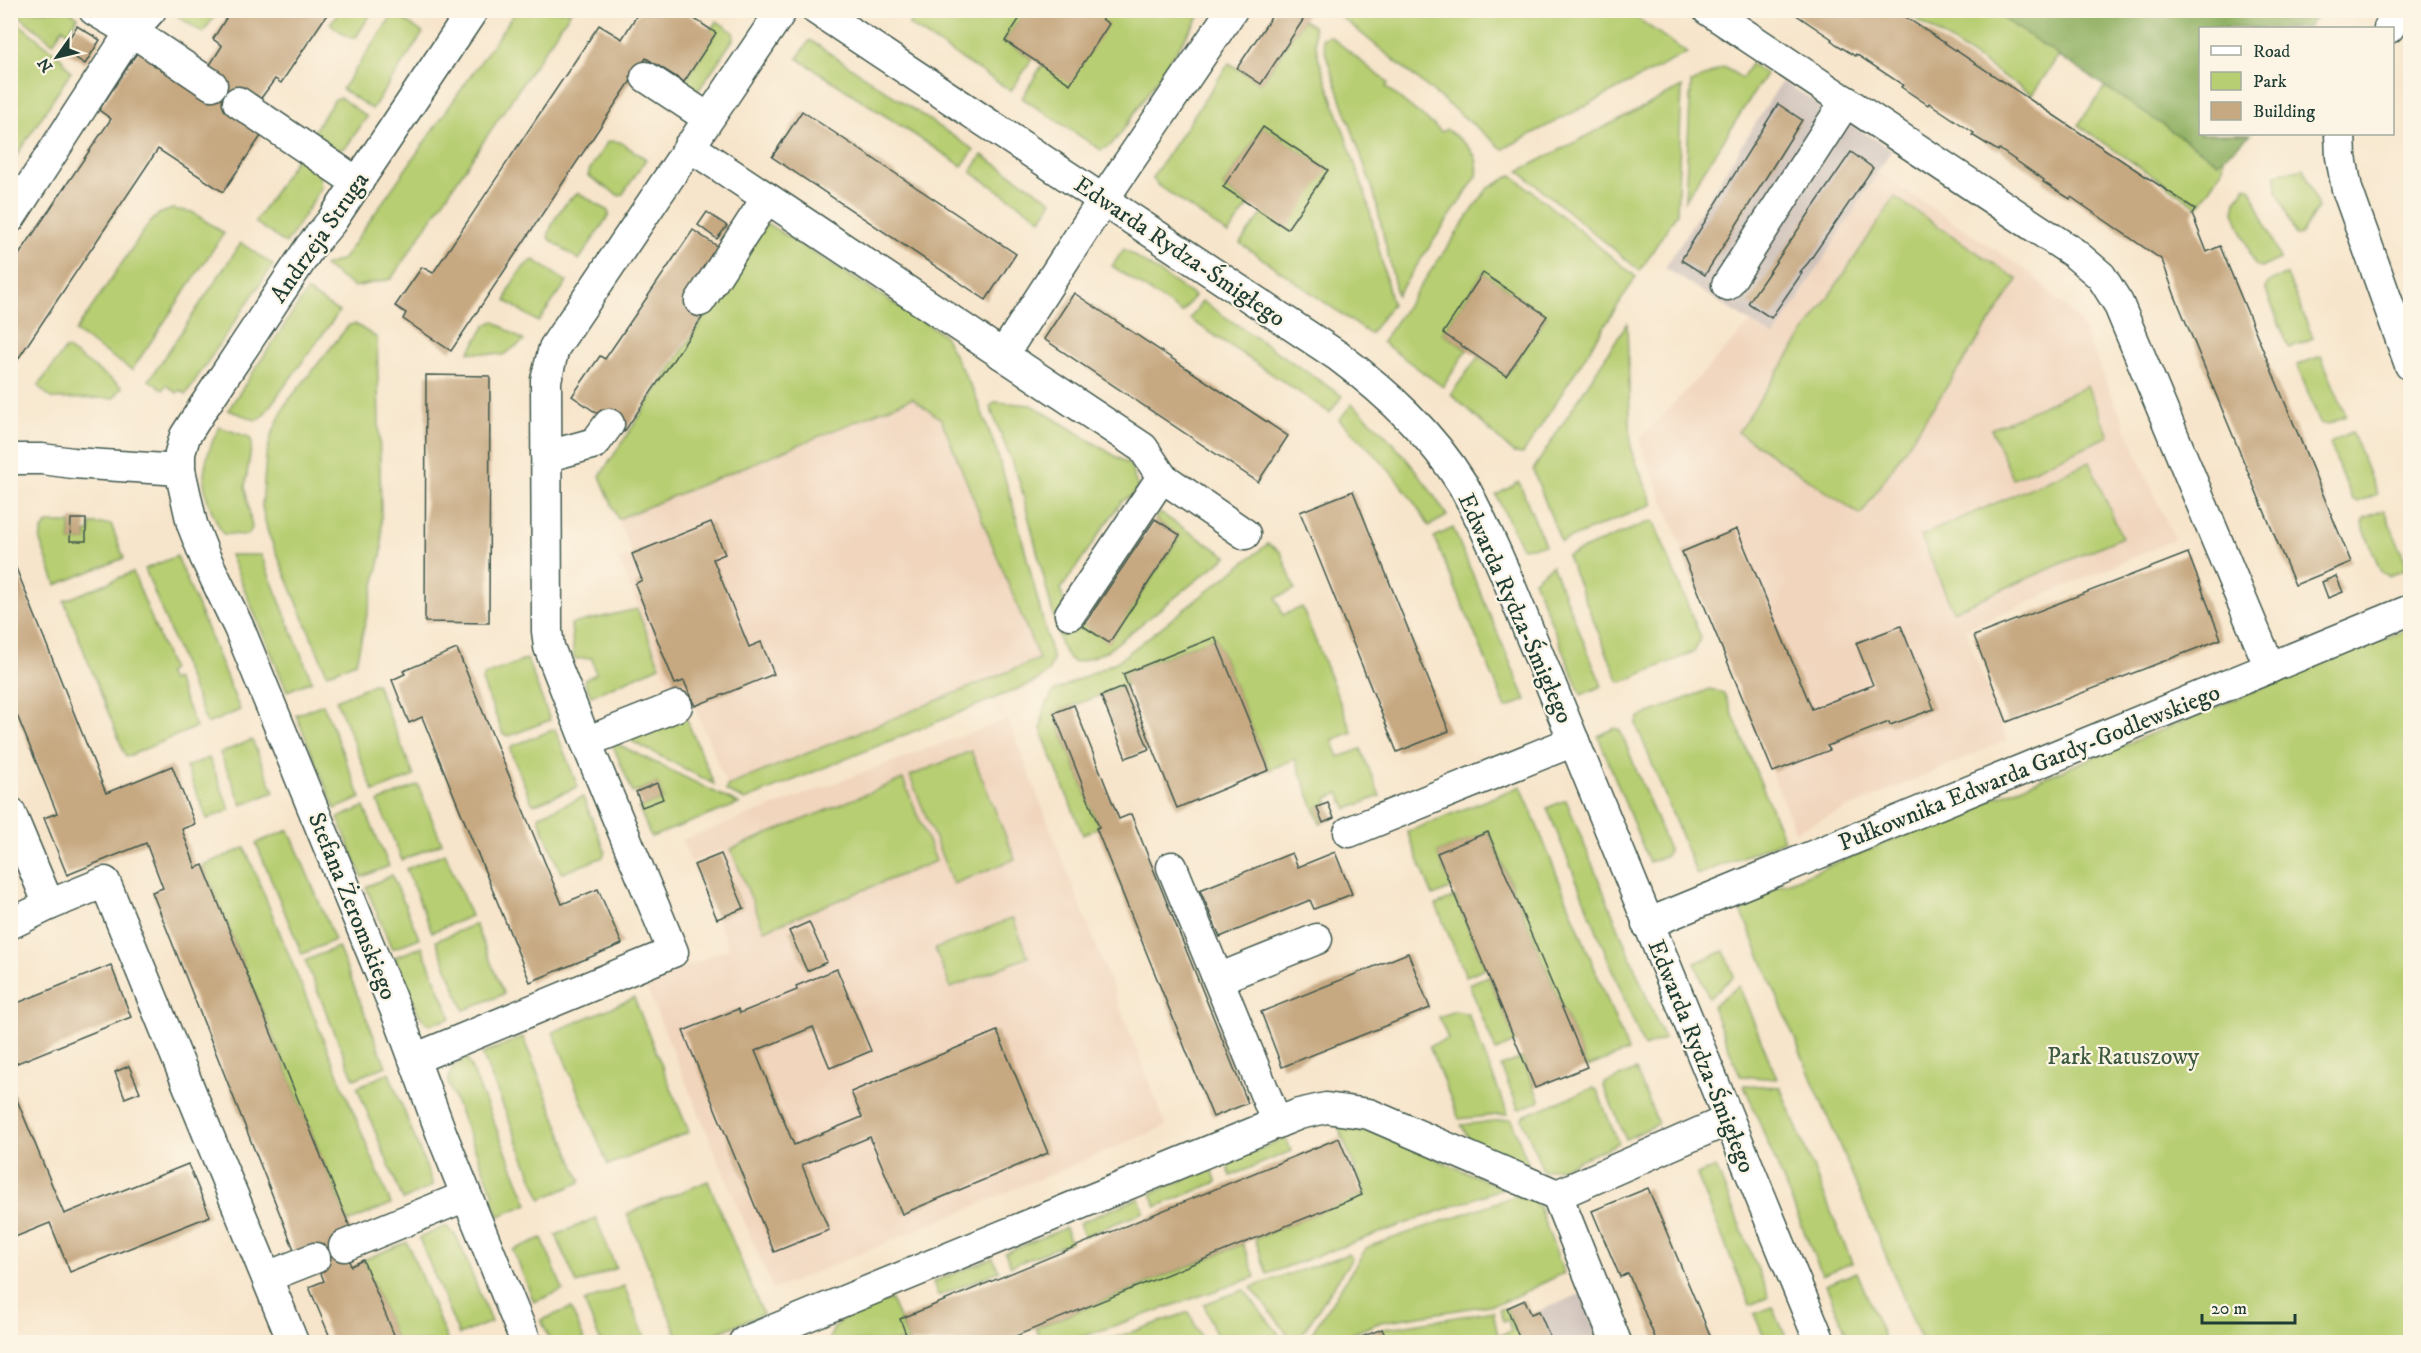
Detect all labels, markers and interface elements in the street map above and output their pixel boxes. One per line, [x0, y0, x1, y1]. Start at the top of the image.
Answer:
north arrow [27, 27, 87, 87]
legend [2199, 27, 2394, 135]
text: Road [2253, 41, 2290, 63]
text: N [33, 54, 57, 76]
text: Park [2253, 71, 2287, 93]
text: Building [2253, 101, 2315, 123]
street label: Andrzeja Struga [264, 166, 376, 309]
street label: Edwarda Rydza-Śmigłego [1068, 169, 1291, 334]
street label: Edwarda Rydza-Śmigłego [1451, 488, 1580, 728]
street label: Pułkownika Edwarda Gardy-Godlewskiego [1834, 677, 2225, 858]
street label: Stefana Żeromskiego [301, 808, 404, 1004]
street label: Edwarda Rydza-Śmigłego [1641, 935, 1762, 1177]
park label: Park Ratuszowy [2047, 1042, 2200, 1072]
scale bar [2202, 1287, 2295, 1325]
text: 20 m [2211, 1298, 2247, 1320]

